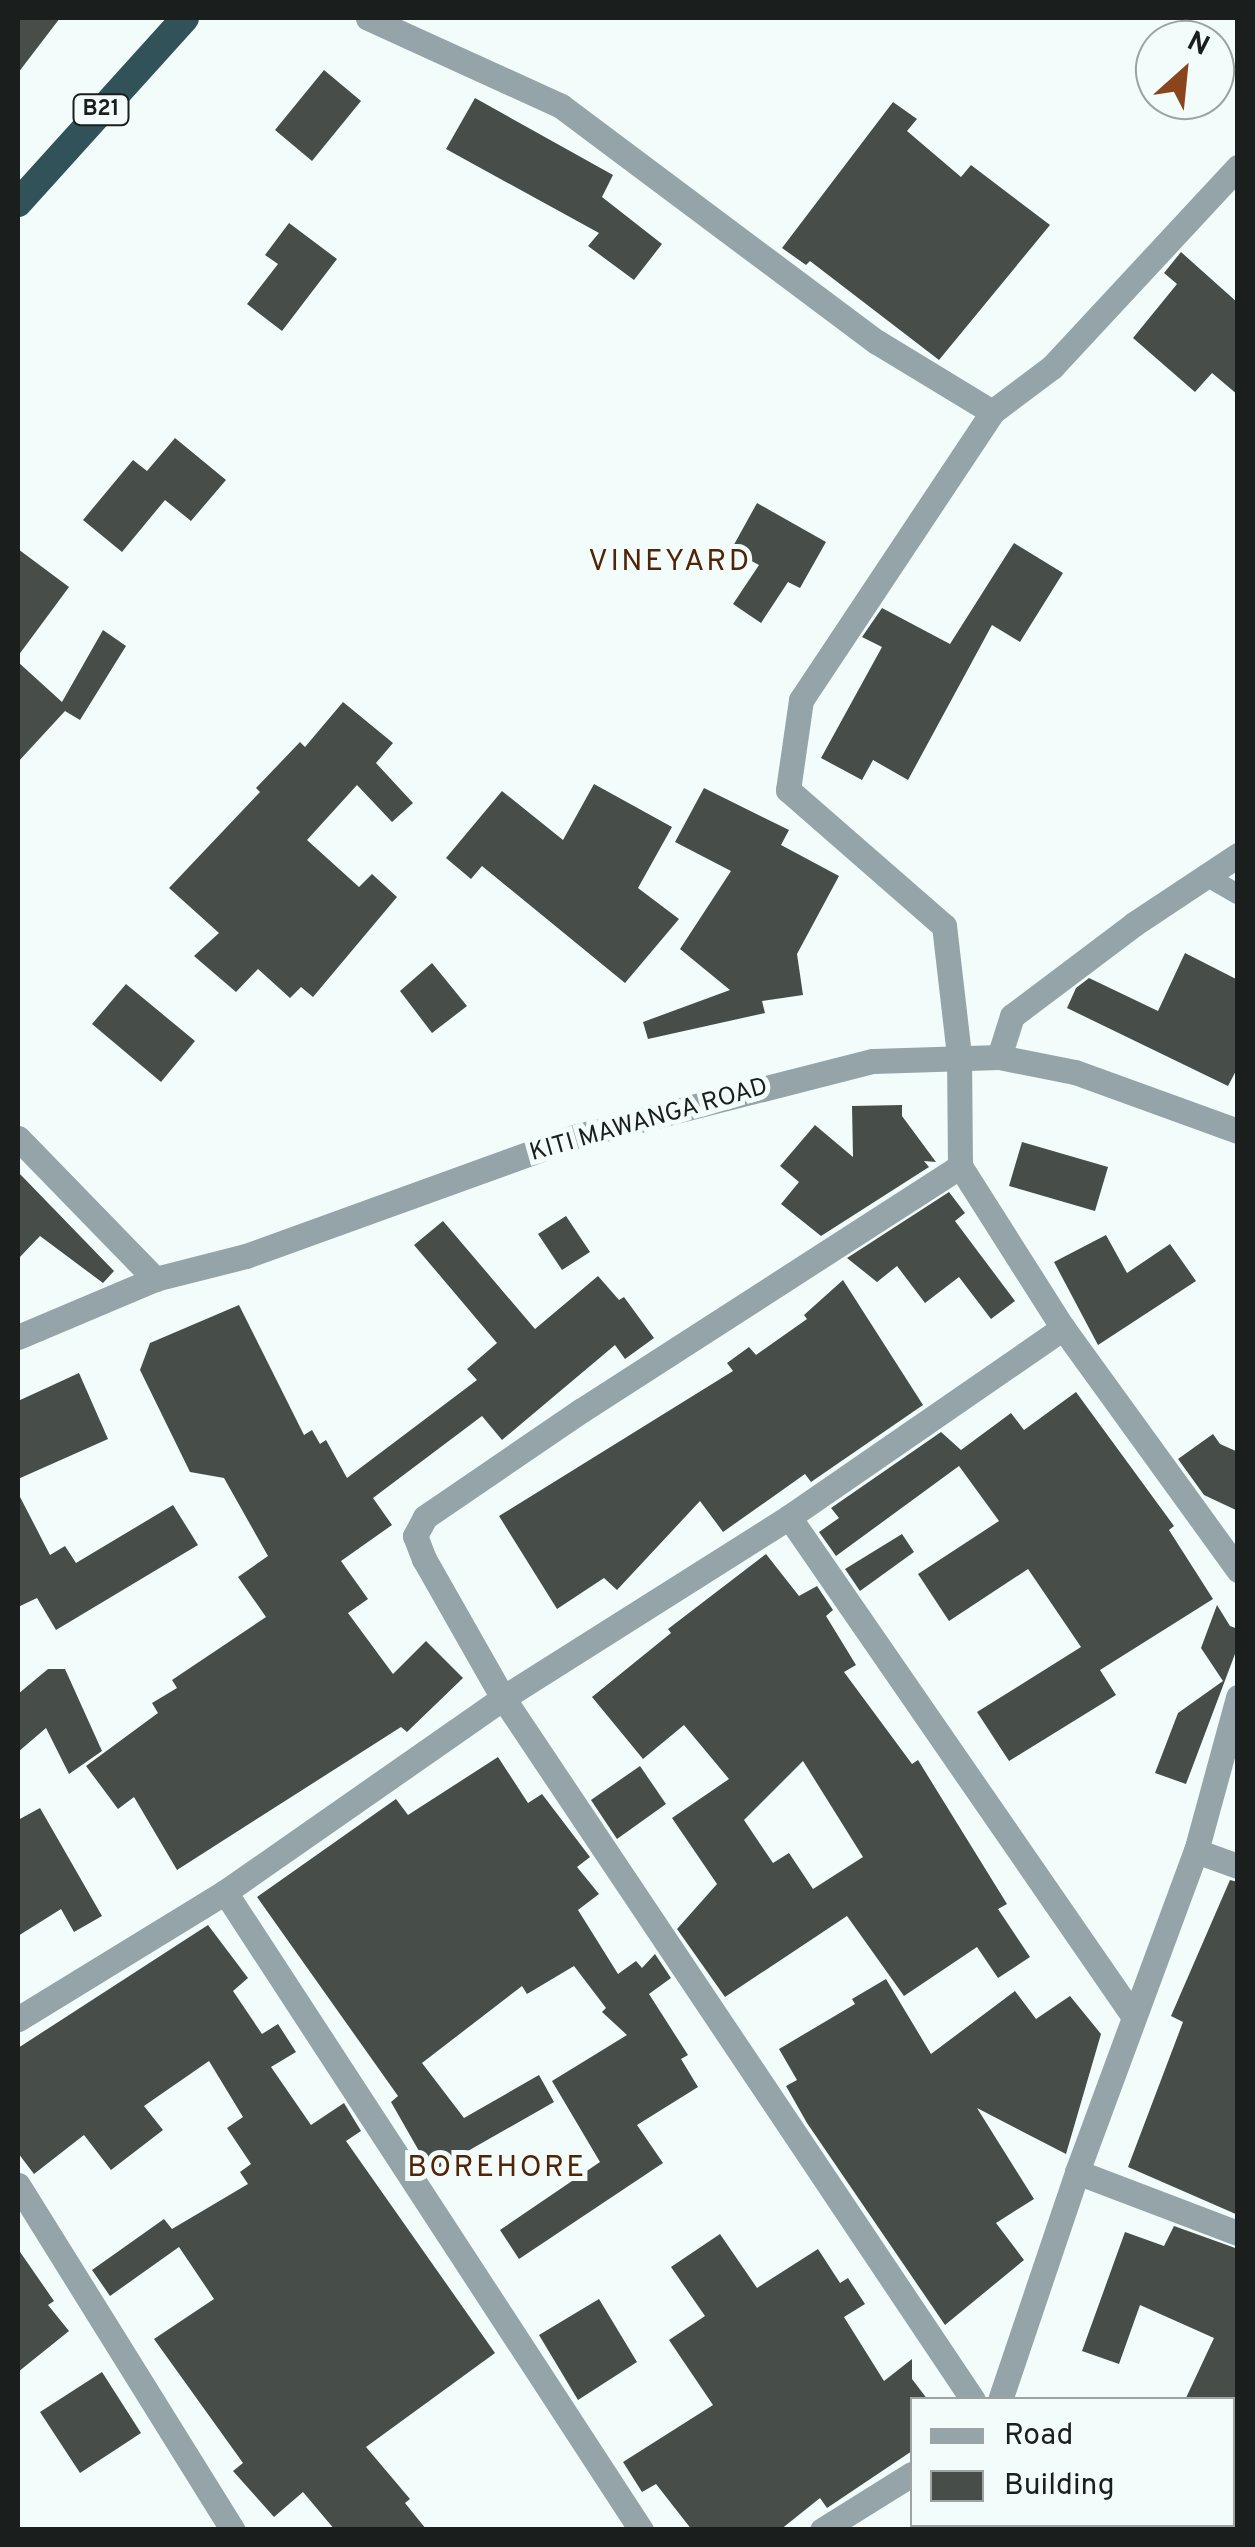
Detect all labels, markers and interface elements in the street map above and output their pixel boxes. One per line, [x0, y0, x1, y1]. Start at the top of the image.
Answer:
north arrow [1135, 20, 1235, 120]
text: N [1181, 24, 1215, 66]
road number: B21 [71, 93, 131, 127]
district label: VINEYARD [588, 545, 752, 581]
street label: KITI MAWANGA ROAD [526, 1073, 772, 1169]
district label: BOREHORE [407, 2151, 587, 2187]
legend [910, 2397, 1235, 2527]
text: Road [1004, 2418, 1073, 2455]
text: Building [1004, 2468, 1115, 2505]

